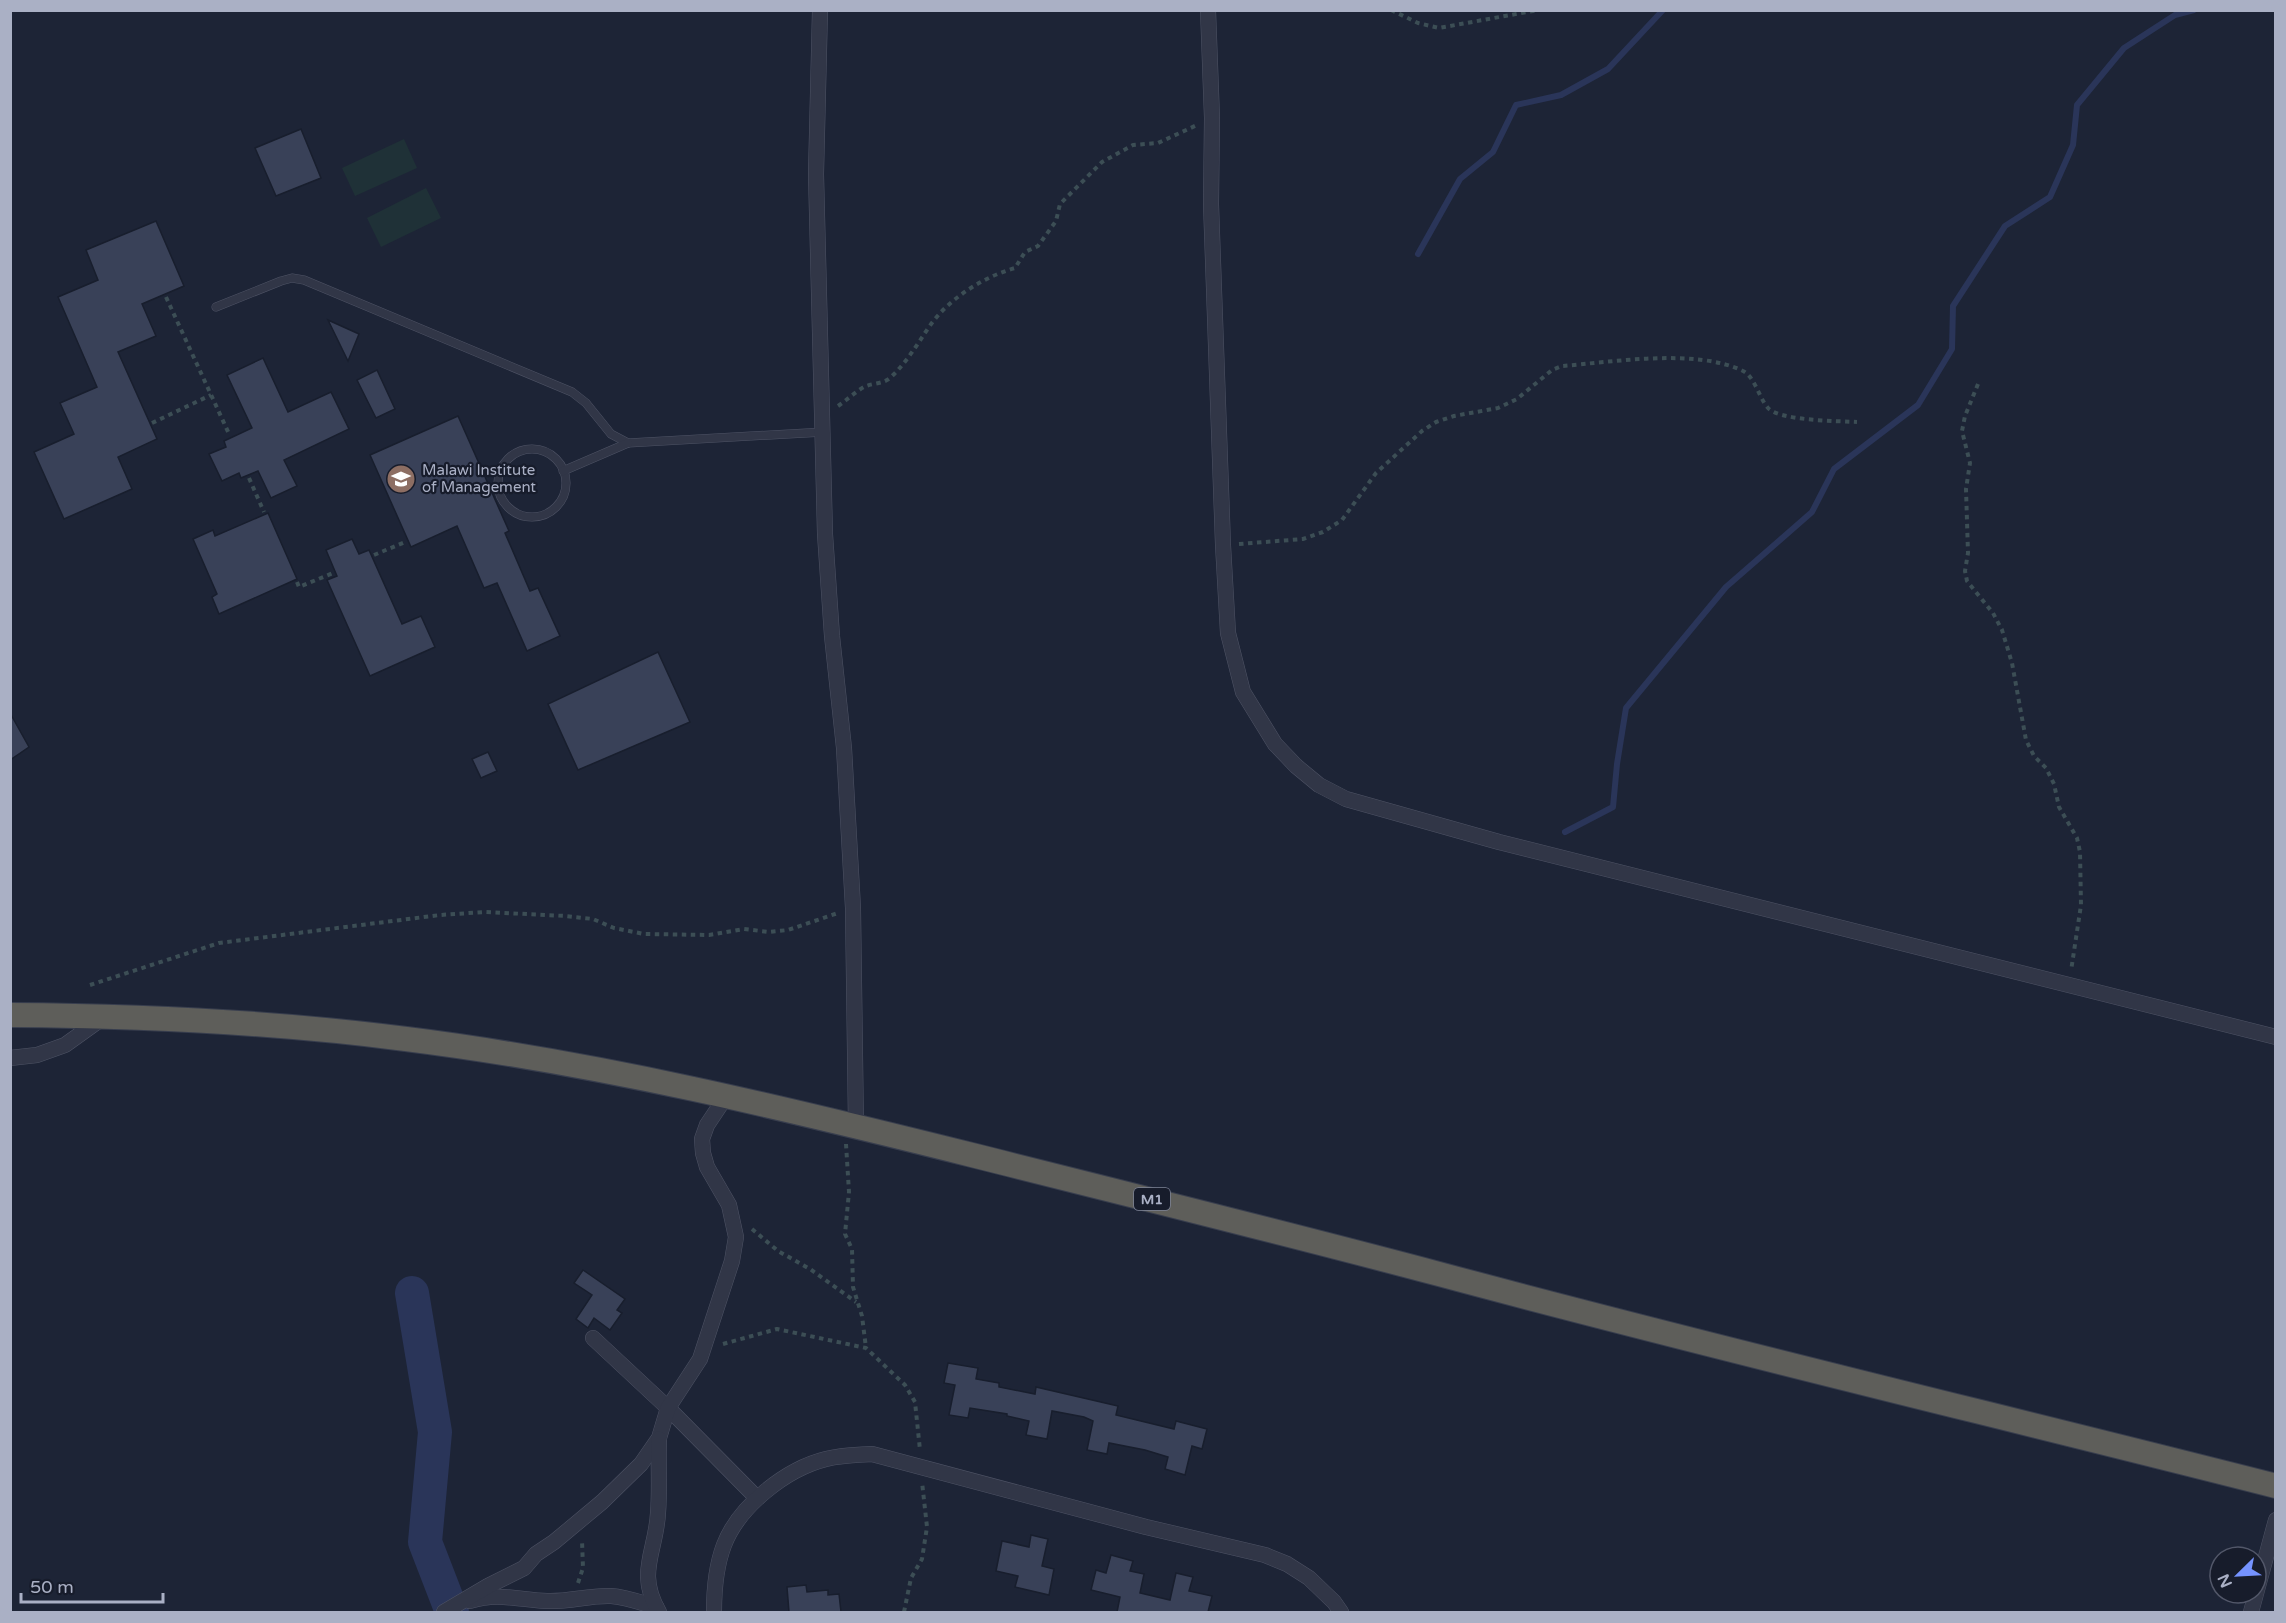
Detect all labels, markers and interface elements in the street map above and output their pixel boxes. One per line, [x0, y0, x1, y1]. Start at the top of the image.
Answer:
place label: Malawi Institute of Management [422, 461, 536, 496]
school or university icon: Malawi Institute of Management [385, 463, 417, 495]
road number: M1 [1134, 1188, 1170, 1210]
north arrow [2208, 1545, 2268, 1605]
scale bar [21, 1566, 164, 1604]
text: N [2213, 1571, 2237, 1591]
text: 50 m [30, 1576, 74, 1598]

